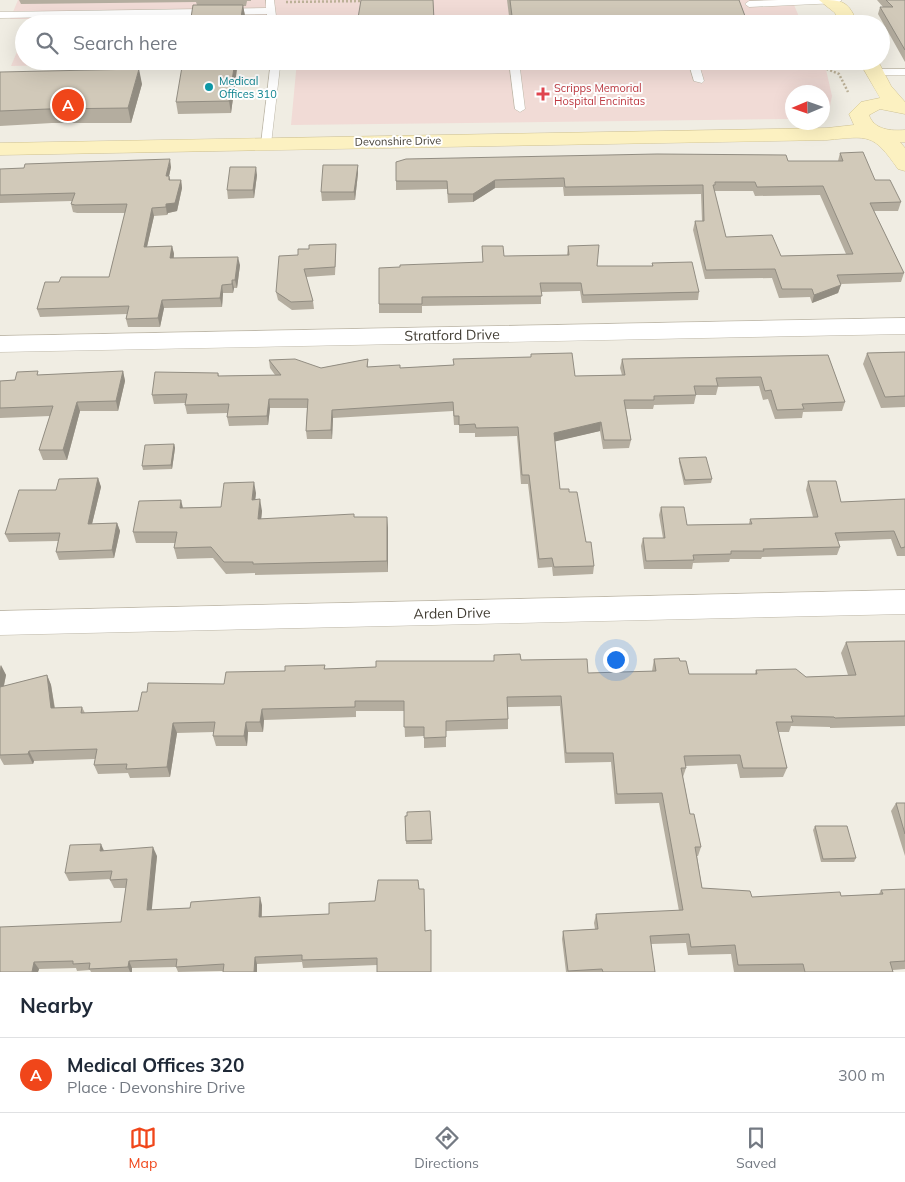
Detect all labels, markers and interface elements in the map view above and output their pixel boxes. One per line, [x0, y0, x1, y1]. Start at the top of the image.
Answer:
search box [15, 15, 890, 70]
icon: search [33, 29, 61, 57]
text: Search here [73, 31, 177, 55]
place label: Medical Offices 310 [219, 74, 277, 101]
marker: Medical Offices 310 [203, 81, 215, 93]
place label: Scripps Memorial Hospital Encinitas [554, 81, 645, 108]
north arrow [785, 85, 830, 130]
pin: A [52, 86, 84, 124]
marker: Scripps Memorial Hospital Encinitas [536, 87, 550, 101]
street label: Devonshire Drive [355, 133, 441, 149]
street label: Stratford Drive [404, 325, 500, 345]
street label: Arden Drive [413, 603, 491, 623]
your location [603, 647, 629, 673]
text: Nearby [20, 992, 93, 1018]
text: Medical Offices 320 [67, 1053, 244, 1077]
text: A [30, 1065, 42, 1085]
text: 300 m [838, 1065, 885, 1085]
text: Place · Devonshire Drive [67, 1077, 245, 1097]
tab: Map [129, 1124, 157, 1172]
tab: Directions [414, 1124, 479, 1172]
tab: Saved [736, 1124, 776, 1172]

